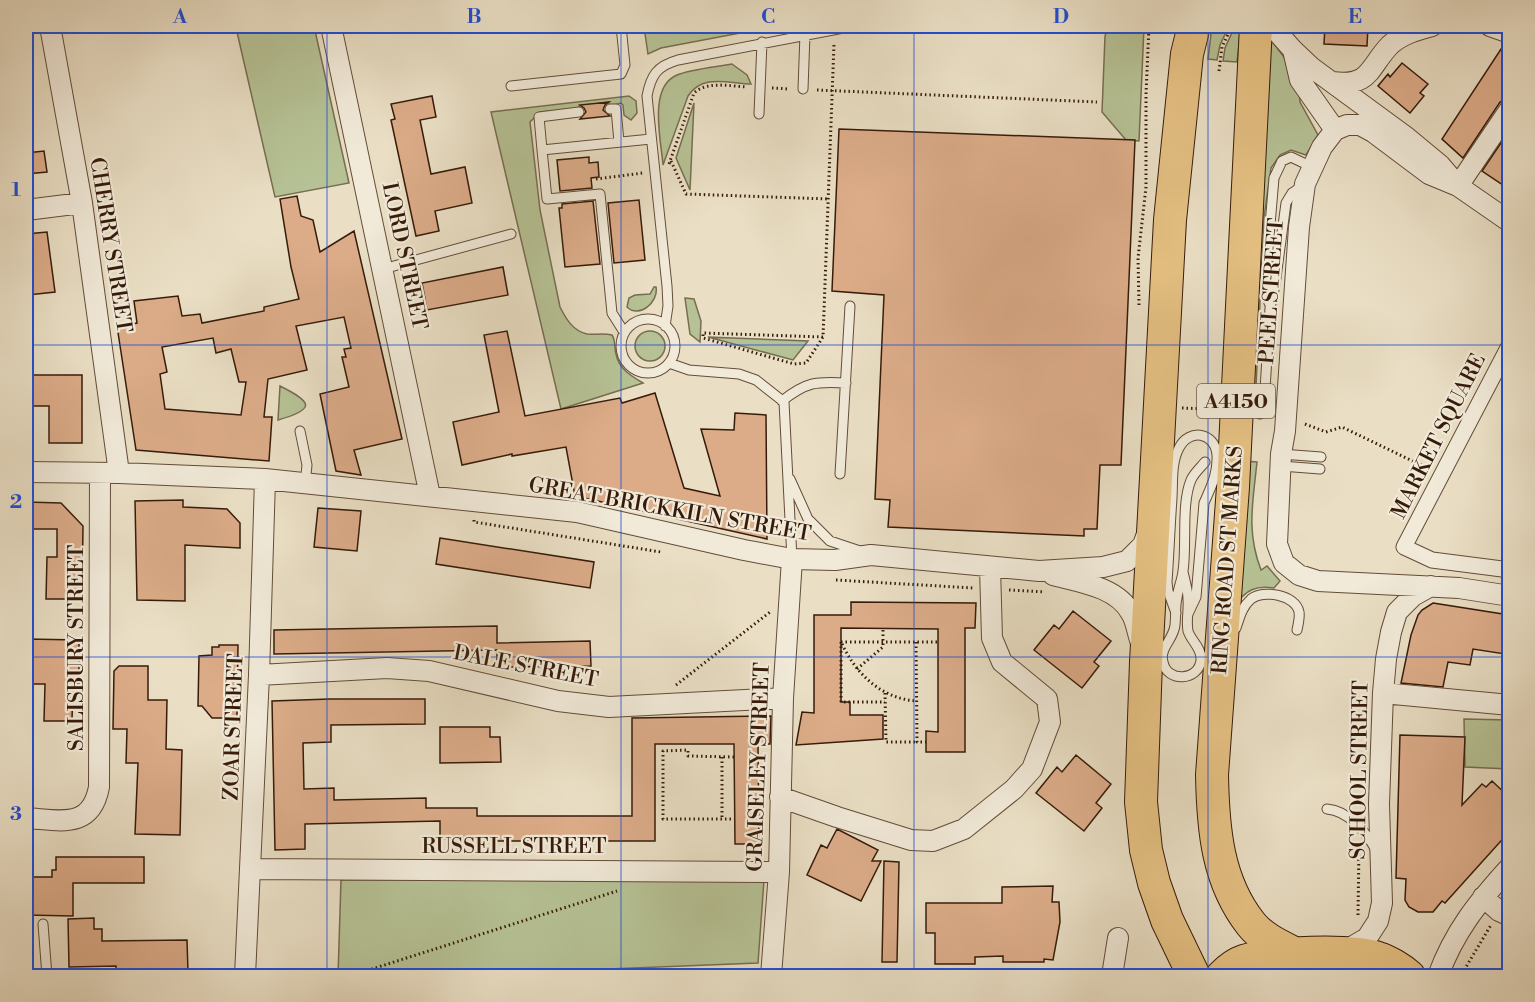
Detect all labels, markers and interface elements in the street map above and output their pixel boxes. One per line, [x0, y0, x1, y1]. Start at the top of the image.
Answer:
text: A [172, 5, 188, 30]
text: B [466, 5, 482, 30]
text: C [761, 5, 775, 30]
text: D [1053, 5, 1069, 30]
text: E [1348, 5, 1362, 30]
street label: CHERRY STREET [83, 155, 137, 335]
text: 1 [11, 178, 21, 203]
street label: LORD STREET [376, 180, 432, 332]
street label: PEEL STREET [1254, 217, 1290, 365]
street label: MARKET SQUARE [1386, 349, 1492, 524]
road number: A4150 [1197, 384, 1275, 418]
street label: RING ROAD ST MARKS [1207, 445, 1249, 675]
street label: GREAT BRICKKILN STREET [527, 472, 813, 548]
text: 2 [10, 490, 22, 515]
street label: SALISBURY STREET [64, 545, 90, 751]
street label: DALE STREET [451, 640, 601, 694]
street label: ZOAR STREET [218, 653, 250, 801]
street label: GRAISELEY STREET [742, 662, 776, 872]
street label: SCHOOL STREET [1345, 680, 1375, 860]
text: 3 [10, 802, 22, 827]
street label: RUSSELL STREET [422, 834, 607, 860]

